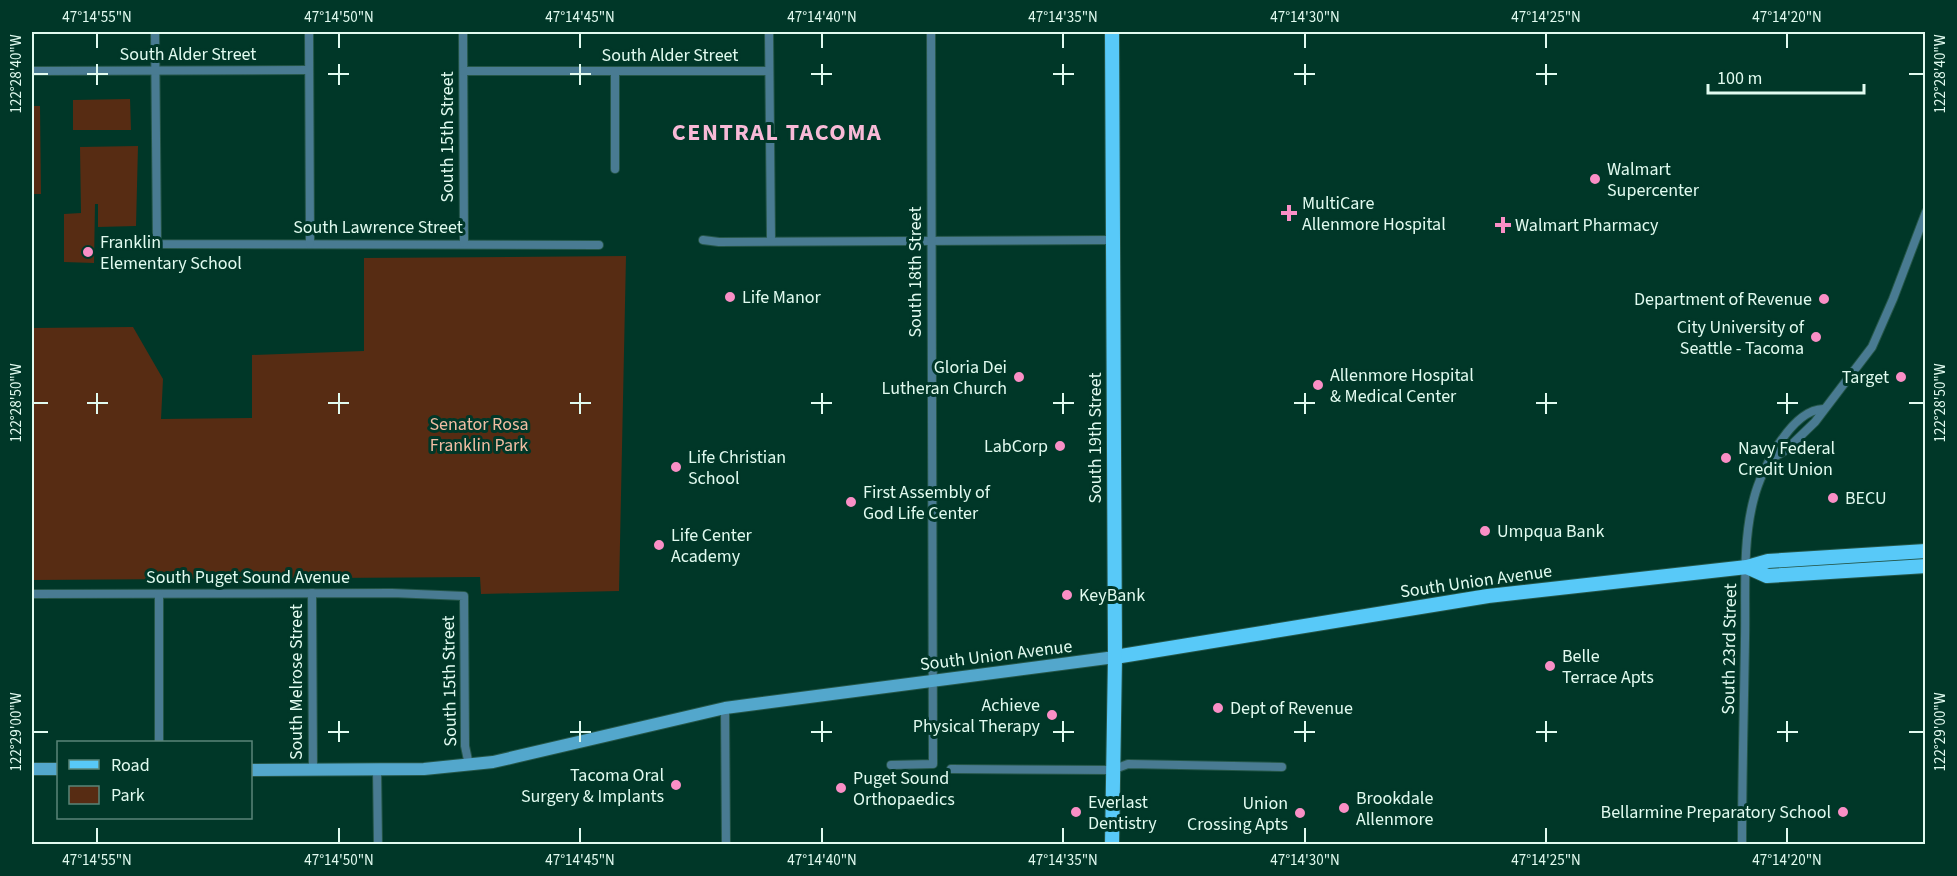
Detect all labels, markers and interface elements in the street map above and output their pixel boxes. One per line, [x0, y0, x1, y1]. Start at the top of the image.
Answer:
text: 47°14'55"N [62, 7, 132, 28]
text: 47°14'50"N [304, 7, 374, 28]
text: 47°14'45"N [545, 7, 615, 28]
text: 47°14'40"N [787, 7, 857, 28]
text: 47°14'35"N [1028, 7, 1098, 28]
text: 47°14'30"N [1270, 7, 1340, 28]
text: 47°14'25"N [1511, 7, 1581, 28]
text: 47°14'20"N [1752, 7, 1822, 28]
text: 122°28'40"W [6, 34, 27, 114]
text: 122°28'40"W [1930, 34, 1951, 114]
street label: South Alder Street [120, 42, 256, 67]
street label: South Alder Street [602, 43, 738, 68]
scale bar [1708, 57, 1864, 95]
text: 100 m [1717, 66, 1762, 91]
street label: South 15th Street [435, 71, 460, 203]
district label: CENTRAL TACOMA [672, 115, 882, 150]
place label: Walmart Supercenter [1607, 157, 1700, 203]
marker: Walmart Supercenter [1588, 172, 1602, 186]
place label: MultiCare Allenmore Hospital [1302, 191, 1446, 237]
marker: MultiCare Allenmore Hospital [1280, 204, 1298, 222]
street label: South 18th Street [903, 206, 928, 338]
place label: Walmart Pharmacy [1515, 213, 1659, 238]
street label: South Lawrence Street [293, 215, 463, 240]
marker: Walmart Pharmacy [1496, 218, 1510, 232]
place label: Franklin Elementary School [100, 230, 242, 276]
marker: Franklin Elementary School [81, 245, 95, 259]
place label: Life Manor [742, 285, 822, 310]
place label: Department of Revenue [1634, 287, 1812, 312]
marker: Life Manor [723, 290, 737, 304]
marker: Department of Revenue [1817, 292, 1831, 306]
place label: City University of Seattle - Tacoma [1677, 315, 1805, 361]
marker: City University of Seattle - Tacoma [1809, 330, 1823, 344]
place label: Gloria Dei Lutheran Church [882, 355, 1007, 401]
text: 122°28'50"W [6, 363, 27, 443]
place label: Allenmore Hospital & Medical Center [1330, 363, 1474, 409]
text: 122°28'50"W [1930, 363, 1951, 443]
place label: Target [1842, 365, 1889, 390]
marker: Gloria Dei Lutheran Church [1012, 370, 1026, 384]
marker: Target [1894, 370, 1908, 384]
street label: South 19th Street [1083, 372, 1108, 504]
marker: Allenmore Hospital & Medical Center [1311, 378, 1325, 392]
park label: Senator Rosa Franklin Park [429, 412, 529, 458]
place label: LabCorp [984, 434, 1048, 459]
place label: Navy Federal Credit Union [1738, 436, 1835, 482]
marker: LabCorp [1053, 439, 1067, 453]
place label: Life Christian School [688, 445, 786, 491]
marker: Navy Federal Credit Union [1719, 451, 1733, 465]
marker: Life Christian School [669, 460, 683, 474]
place label: First Assembly of God Life Center [863, 480, 991, 526]
place label: BECU [1845, 486, 1887, 511]
marker: BECU [1826, 491, 1840, 505]
marker: First Assembly of God Life Center [844, 495, 858, 509]
place label: Umpqua Bank [1497, 519, 1604, 544]
place label: Life Center Academy [671, 523, 753, 569]
marker: Umpqua Bank [1478, 524, 1492, 538]
marker: Life Center Academy [652, 538, 666, 552]
street label: South Union Avenue [1398, 558, 1554, 605]
street label: South Puget Sound Avenue [146, 565, 350, 590]
place label: KeyBank [1079, 583, 1145, 608]
street label: South 23rd Street [1716, 583, 1743, 715]
marker: KeyBank [1060, 588, 1074, 602]
street label: South Melrose Street [284, 604, 309, 760]
street label: South 15th Street [436, 615, 463, 747]
street label: South Union Avenue [919, 634, 1074, 677]
place label: Belle Terrace Apts [1562, 644, 1654, 690]
marker: Belle Terrace Apts [1543, 659, 1557, 673]
text: 122°29'00"W [6, 692, 27, 772]
text: 122°29'00"W [1930, 692, 1951, 772]
place label: Achieve Physical Therapy [913, 693, 1041, 739]
place label: Dept of Revenue [1230, 696, 1353, 721]
marker: Dept of Revenue [1211, 701, 1225, 715]
marker: Achieve Physical Therapy [1045, 708, 1059, 722]
legend [57, 741, 252, 819]
text: Road [111, 753, 150, 778]
place label: Tacoma Oral Surgery & Implants [521, 763, 664, 809]
place label: Puget Sound Orthopaedics [853, 766, 955, 812]
marker: Tacoma Oral Surgery & Implants [669, 778, 683, 792]
marker: Puget Sound Orthopaedics [834, 781, 848, 795]
text: Park [111, 783, 145, 808]
place label: Brookdale Allenmore [1356, 786, 1433, 832]
place label: Everlast Dentistry [1088, 790, 1157, 836]
place label: Union Crossing Apts [1187, 791, 1288, 837]
place label: Bellarmine Preparatory School [1601, 800, 1831, 825]
marker: Brookdale Allenmore [1337, 801, 1351, 815]
marker: Everlast Dentistry [1069, 805, 1083, 819]
marker: Bellarmine Preparatory School [1836, 805, 1850, 819]
marker: Union Crossing Apts [1293, 806, 1307, 820]
text: 47°14'55"N [62, 850, 132, 871]
text: 47°14'50"N [304, 850, 374, 871]
text: 47°14'45"N [545, 850, 615, 871]
text: 47°14'40"N [787, 850, 857, 871]
text: 47°14'35"N [1028, 850, 1098, 871]
text: 47°14'30"N [1270, 850, 1340, 871]
text: 47°14'25"N [1511, 850, 1581, 871]
text: 47°14'20"N [1752, 850, 1822, 871]

